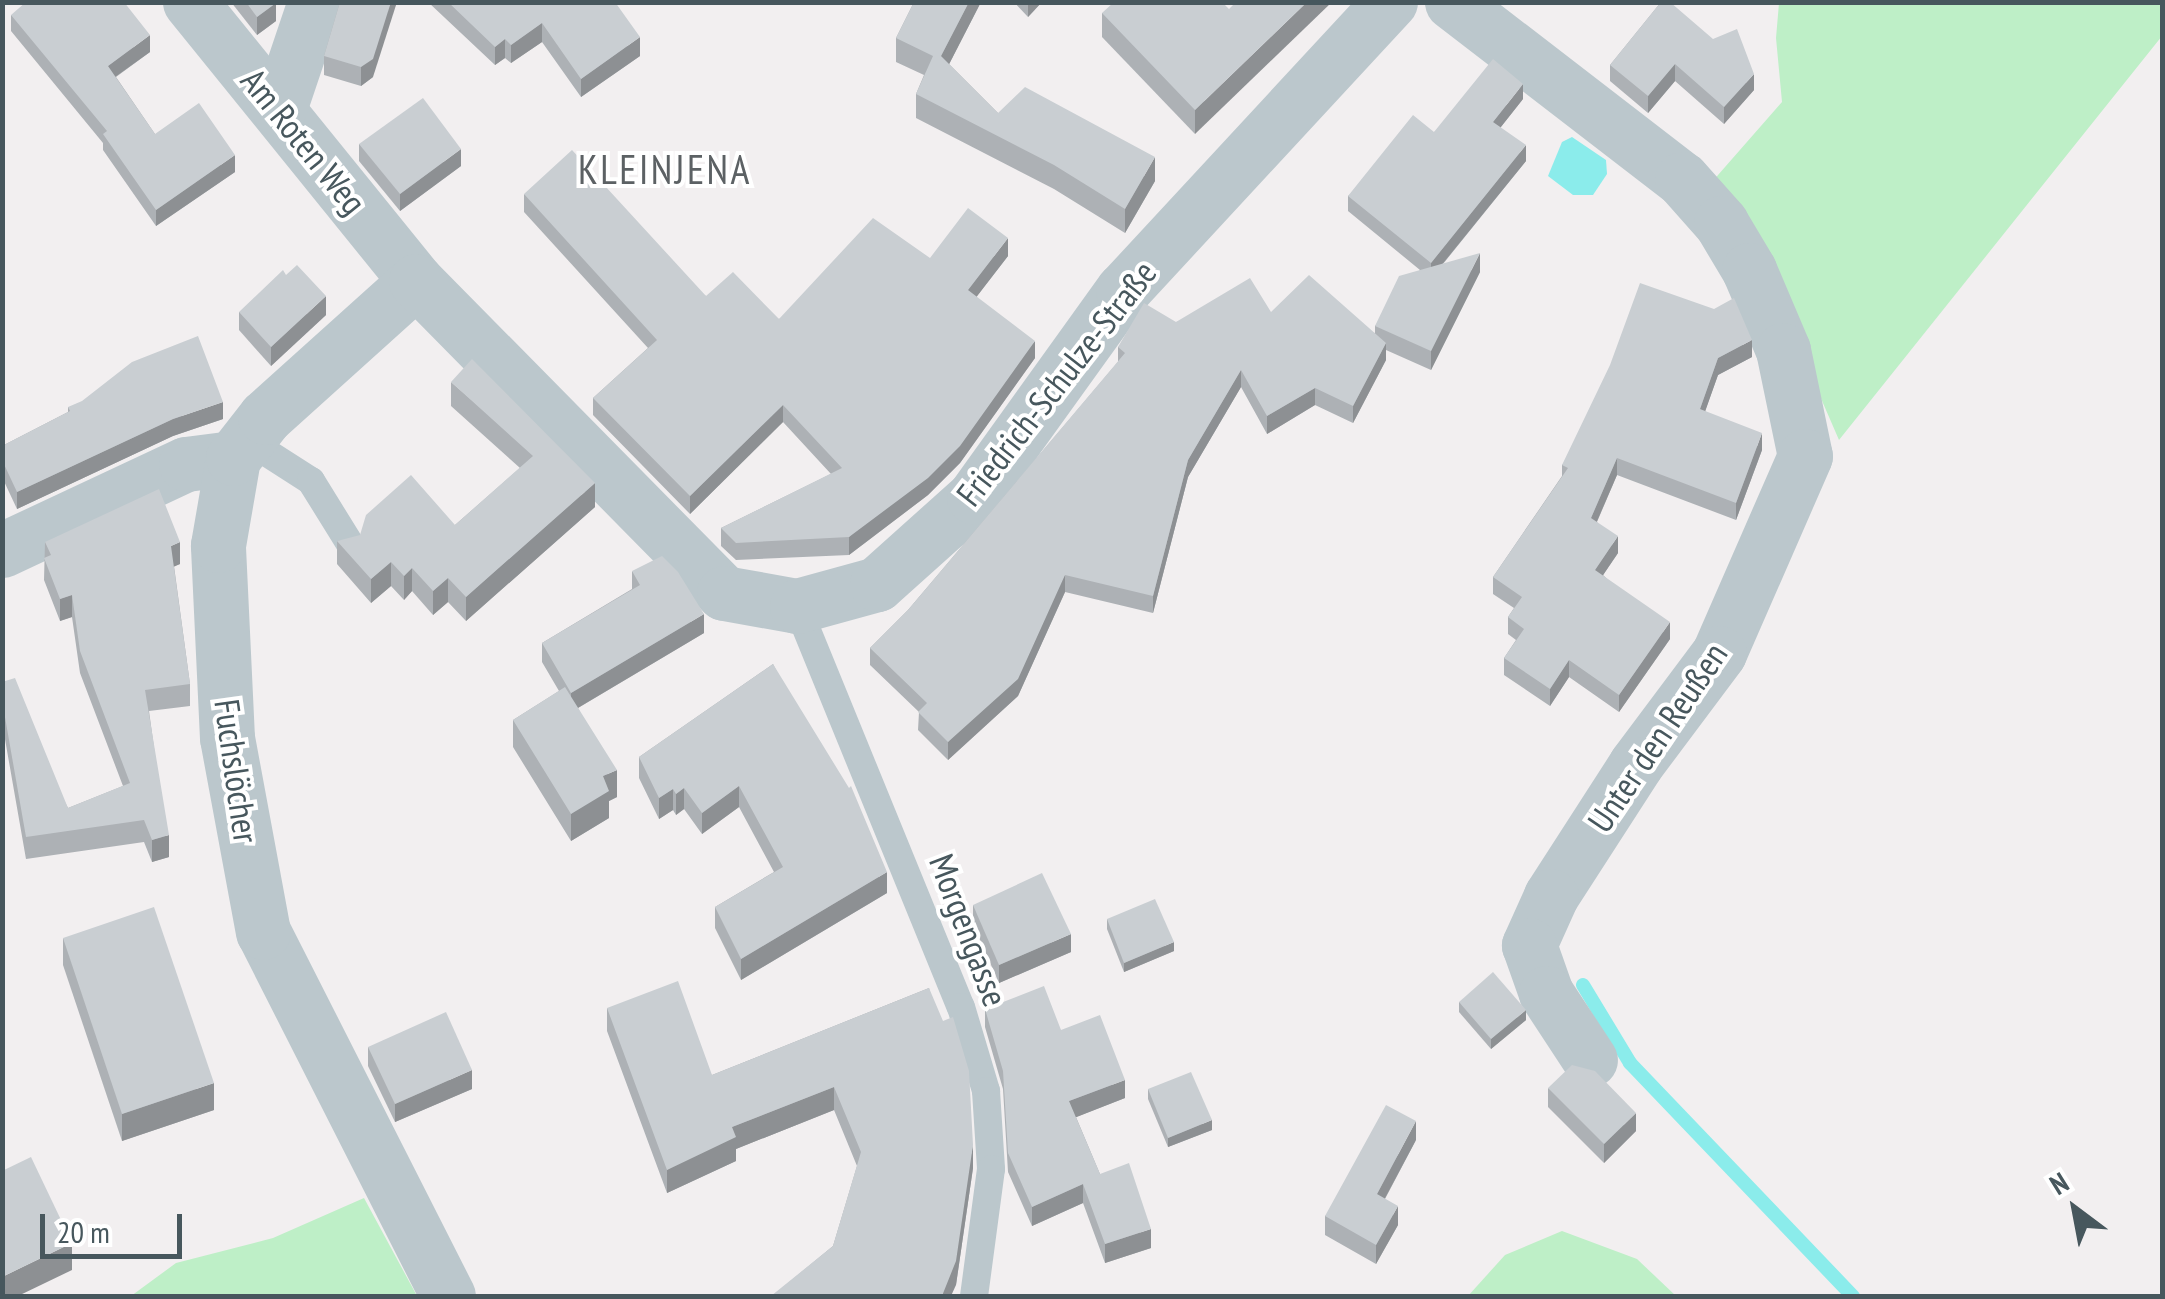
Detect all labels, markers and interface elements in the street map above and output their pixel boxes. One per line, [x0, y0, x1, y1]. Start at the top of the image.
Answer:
street label: Am Roten Weg [232, 60, 376, 222]
district label: KLEINJENA [578, 145, 752, 193]
street label: Friedrich-Schulze-Straße [947, 252, 1165, 514]
street label: Unter den Reußen [1578, 635, 1736, 839]
street label: Fuchslöcher [206, 697, 268, 845]
street label: Morgengasse [921, 848, 1017, 1012]
north arrow [2025, 1159, 2125, 1259]
text: N [2043, 1163, 2075, 1203]
scale bar [45, 1194, 188, 1256]
text: 20 m [57, 1212, 110, 1251]

